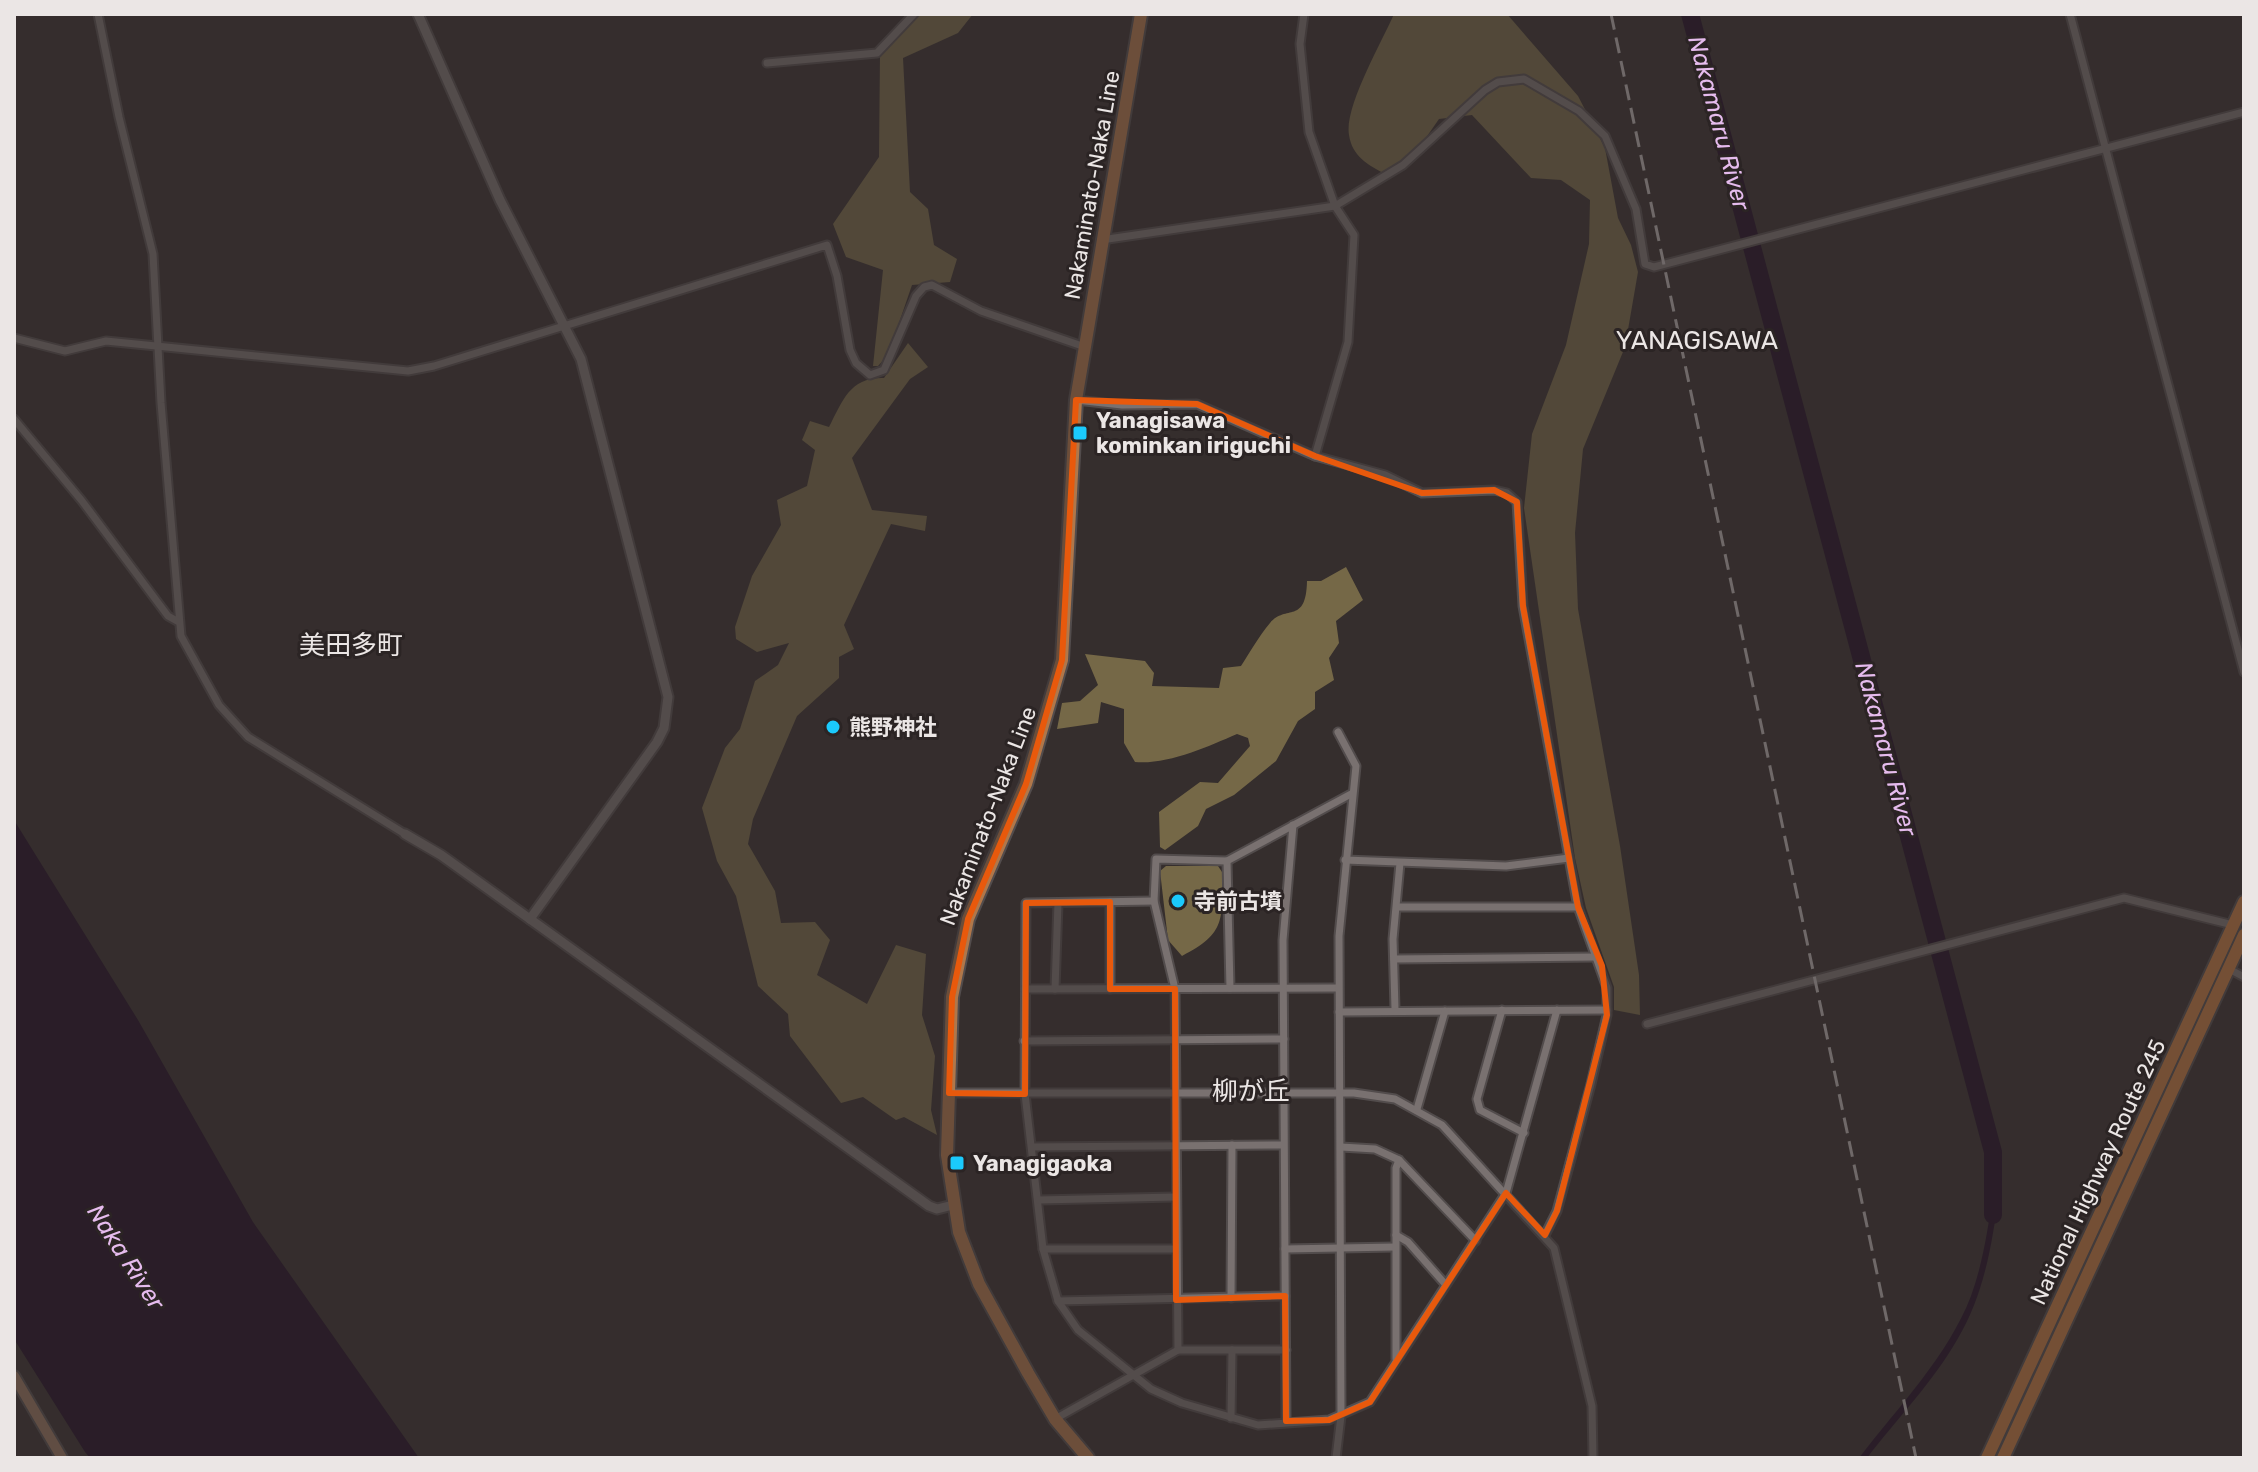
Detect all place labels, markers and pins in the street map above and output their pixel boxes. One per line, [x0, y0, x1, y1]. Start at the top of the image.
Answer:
place label: Yanagisawa kominkan iriguchi [1096, 407, 1291, 459]
marker: Yanagisawa kominkan iriguchi [1071, 424, 1089, 442]
place label: 熊野神社 [849, 714, 937, 741]
marker: 熊野神社 [824, 718, 842, 736]
place label: 寺前古墳 [1194, 888, 1282, 915]
marker: 寺前古墳 [1169, 892, 1187, 910]
place label: Yanagigaoka [973, 1150, 1112, 1177]
marker: Yanagigaoka [948, 1154, 966, 1172]

